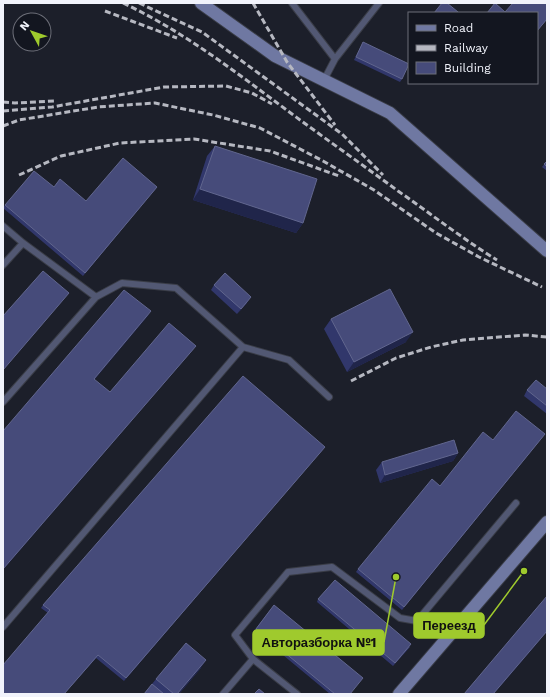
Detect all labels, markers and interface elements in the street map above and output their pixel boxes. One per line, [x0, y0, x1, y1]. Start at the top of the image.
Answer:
north arrow [12, 12, 52, 52]
legend [408, 12, 538, 84]
text: N [17, 19, 32, 33]
text: Road [444, 21, 473, 35]
text: Railway [444, 41, 489, 55]
text: Building [444, 61, 491, 75]
callout: Переезд [414, 613, 484, 638]
text: Переезд [422, 618, 477, 633]
callout: Авторазборка №1 [253, 630, 384, 655]
text: Авторазборка №1 [262, 635, 376, 650]

